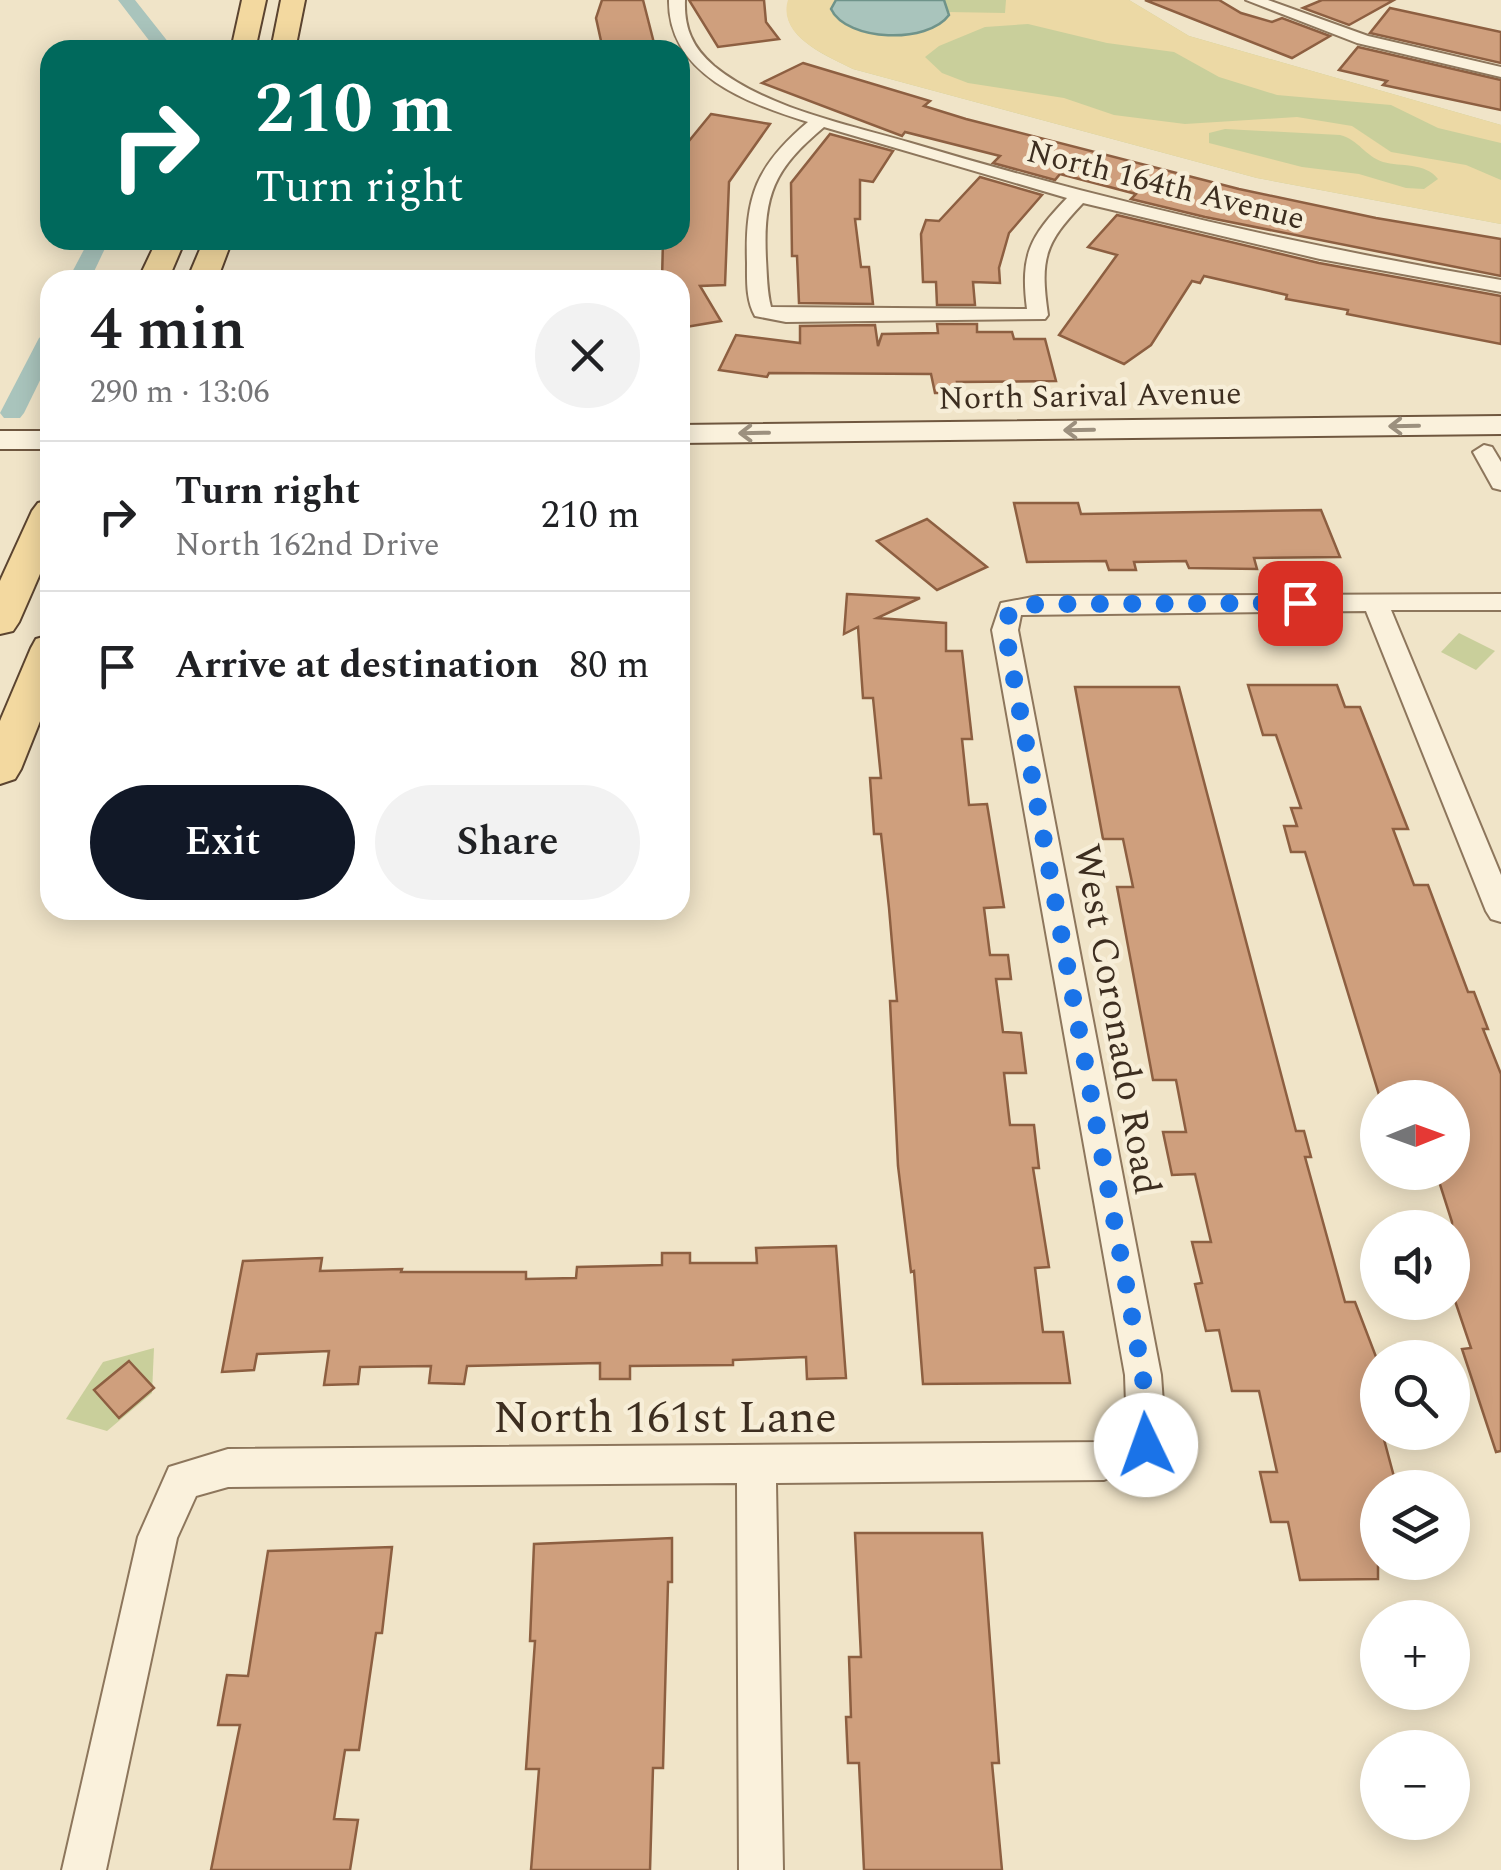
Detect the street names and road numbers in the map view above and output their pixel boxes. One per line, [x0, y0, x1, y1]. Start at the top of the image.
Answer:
street label: North 164th Avenue [1021, 127, 1310, 244]
street label: North Sarival Avenue [938, 369, 1242, 424]
street label: West Coronado Road [1057, 839, 1175, 1199]
street label: North 161st Lane [493, 1384, 837, 1453]

